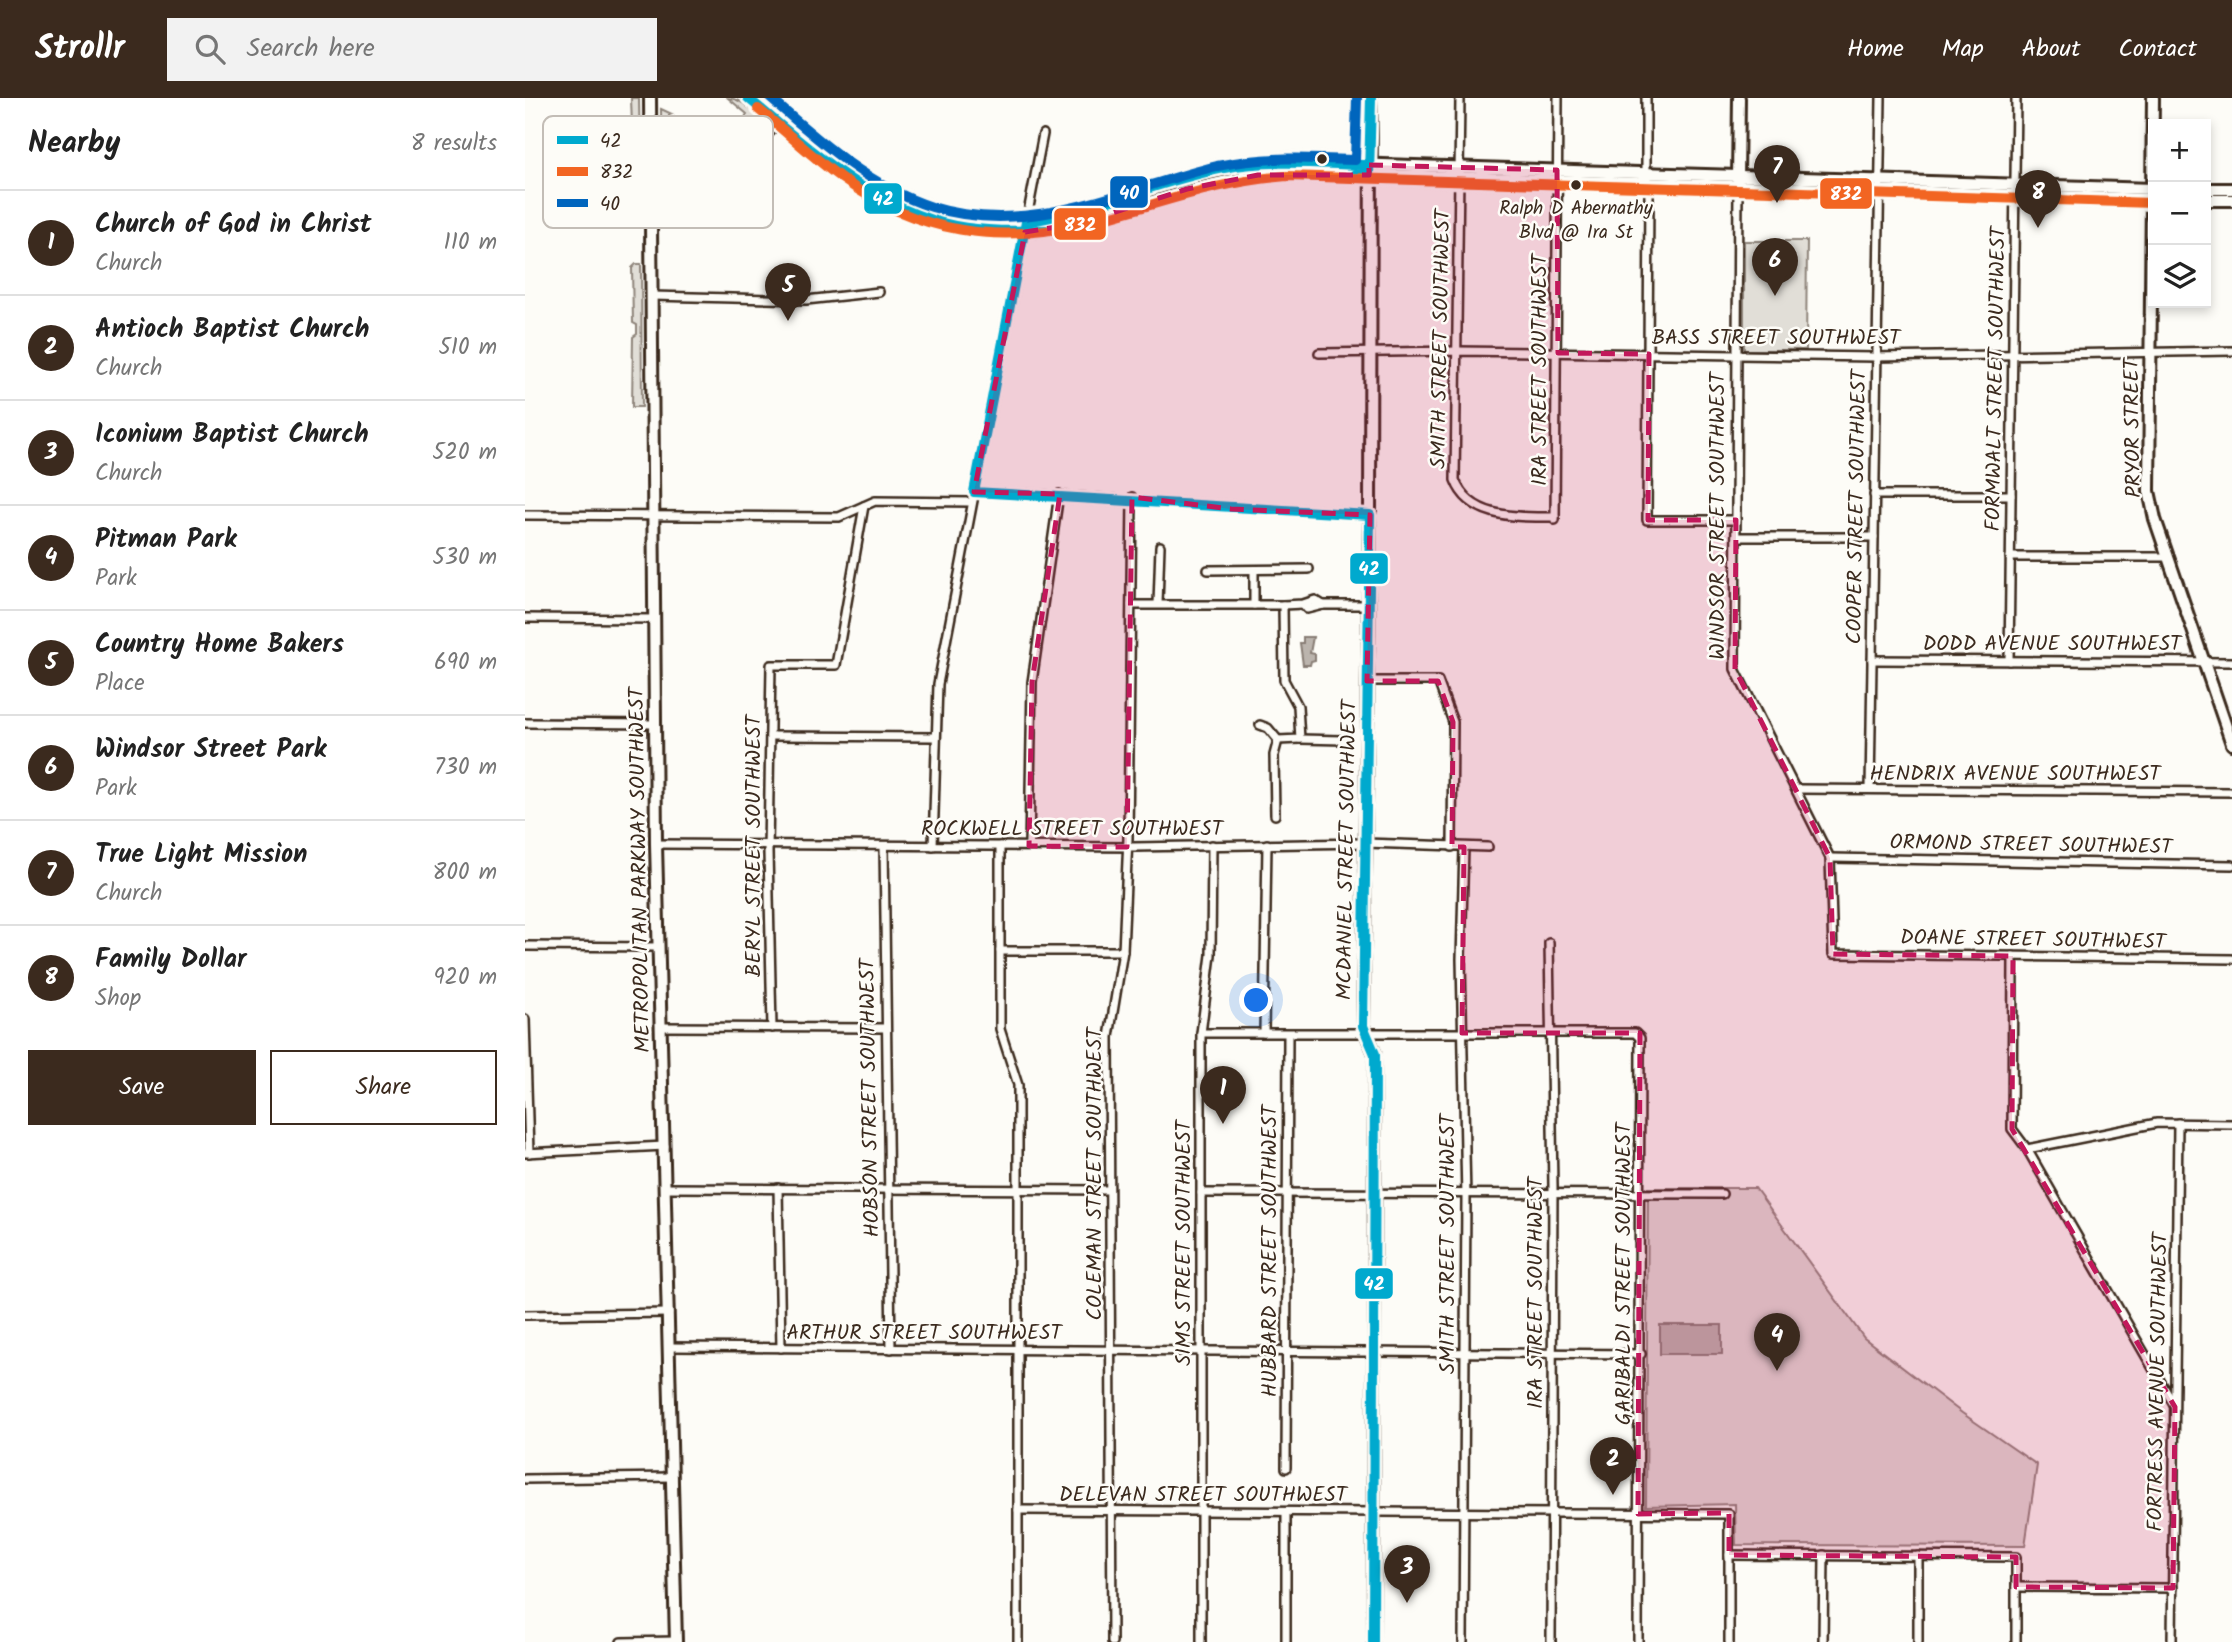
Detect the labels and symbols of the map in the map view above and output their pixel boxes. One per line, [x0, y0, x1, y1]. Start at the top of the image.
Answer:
legend [543, 116, 773, 228]
text: 42 [600, 127, 622, 157]
pin: 7 [1754, 145, 1800, 203]
unlabelled marker [1315, 152, 1329, 166]
text: 832 [600, 158, 633, 188]
pin: 8 [2015, 170, 2061, 228]
line badge: 40 [1109, 175, 1149, 209]
line badge: 832 [1819, 177, 1873, 210]
marker: Ralph D Abernathy Blvd @ Ira St [1569, 178, 1583, 192]
text: 40 [1119, 179, 1139, 209]
text: 832 [1830, 180, 1862, 210]
line badge: 42 [863, 182, 903, 215]
text: 42 [872, 185, 894, 215]
text: 40 [600, 190, 620, 220]
place label: Ralph D Abernathy Blvd @ Ira St [1499, 194, 1654, 248]
line badge: 832 [1053, 207, 1107, 241]
street label: SMITH STREET SOUTHWEST [1423, 207, 1460, 469]
text: 832 [1064, 211, 1096, 241]
street label: FORMWALT STREET SOUTHWEST [1977, 225, 2016, 532]
pin: 6 [1752, 238, 1798, 296]
street label: IRA STREET SOUTHWEST [1524, 252, 1557, 486]
pin: 5 [765, 263, 811, 321]
street label: BASS STREET SOUTHWEST [1652, 322, 1902, 355]
street label: PRYOR STREET [2116, 356, 2151, 498]
street label: COOPER STREET SOUTHWEST [1839, 368, 1876, 645]
street label: WINDSOR STREET SOUTHWEST [1702, 371, 1735, 660]
line badge: 42 [1349, 552, 1389, 585]
text: 42 [1358, 555, 1380, 585]
street label: DODD AVENUE SOUTHWEST [1923, 628, 2183, 661]
street label: METROPOLITAN PARKWAY SOUTHWEST [621, 685, 660, 1053]
street label: MCDANIEL STREET SOUTHWEST [1328, 698, 1367, 1000]
street label: BERYL STREET SOUTHWEST [738, 713, 771, 977]
street label: HENDRIX AVENUE SOUTHWEST [1869, 758, 2162, 791]
street label: ROCKWELL STREET SOUTHWEST [921, 813, 1225, 846]
street label: ORMOND STREET SOUTHWEST [1889, 827, 2174, 864]
street label: DOANE STREET SOUTHWEST [1900, 922, 2168, 959]
street label: HOBSON STREET SOUTHWEST [852, 957, 889, 1238]
your location [1239, 983, 1273, 1017]
street label: COLEMAN STREET SOUTHWEST [1079, 1026, 1112, 1321]
pin: 1 [1200, 1066, 1246, 1124]
street label: HUBBARD STREET SOUTHWEST [1254, 1103, 1287, 1397]
street label: SMITH STREET SOUTHWEST [1432, 1112, 1465, 1374]
street label: SIMS STREET SOUTHWEST [1168, 1118, 1201, 1366]
street label: GARIBALDI STREET SOUTHWEST [1608, 1121, 1641, 1425]
street label: IRA STREET SOUTHWEST [1520, 1175, 1553, 1409]
street label: FORTRESS AVENUE SOUTHWEST [2139, 1230, 2178, 1532]
line badge: 42 [1354, 1267, 1394, 1300]
text: 42 [1363, 1270, 1385, 1300]
pin: 4 [1754, 1313, 1800, 1371]
street label: ARTHUR STREET SOUTHWEST [786, 1317, 1063, 1350]
pin: 2 [1590, 1437, 1636, 1495]
street label: DELEVAN STREET SOUTHWEST [1059, 1479, 1349, 1512]
pin: 3 [1384, 1545, 1430, 1603]

